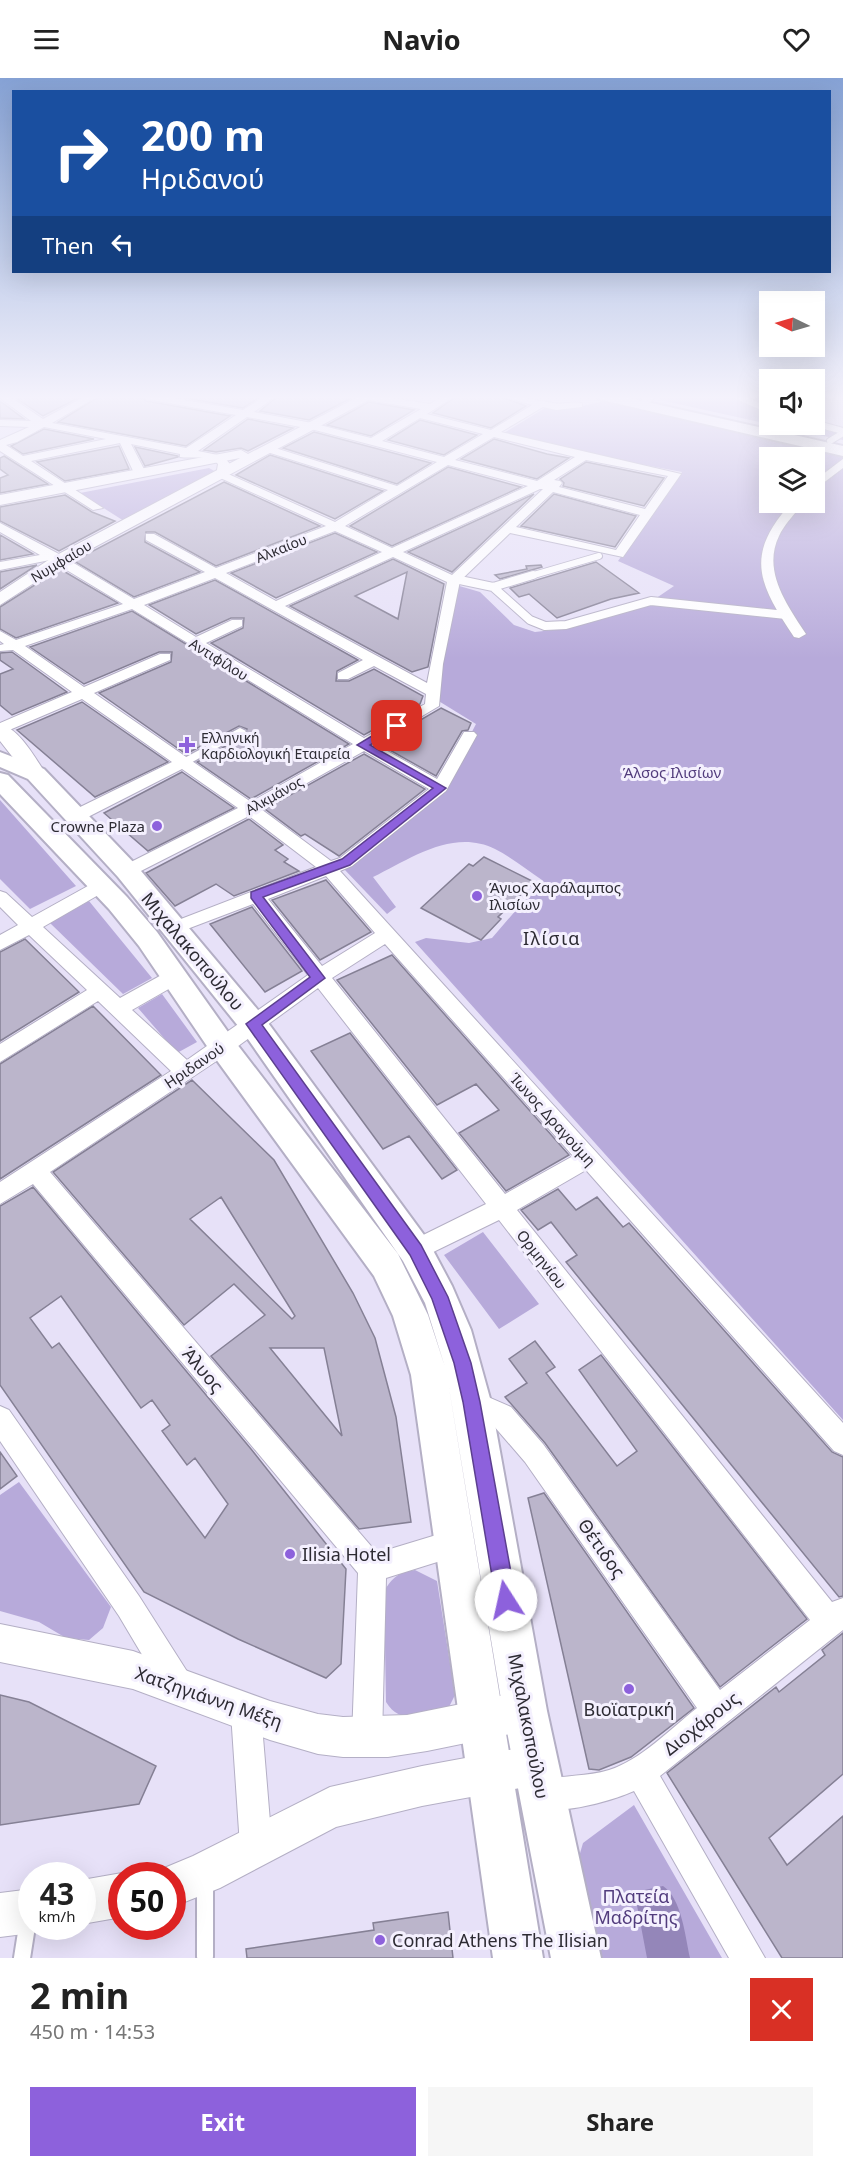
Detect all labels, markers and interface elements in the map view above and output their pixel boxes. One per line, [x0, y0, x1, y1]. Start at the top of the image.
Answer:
text: Navio [382, 21, 461, 58]
icon: menu [30, 23, 63, 56]
icon: heart [780, 23, 813, 56]
text: 200 m [141, 106, 265, 163]
icon: right [42, 114, 120, 192]
text: Ηριδανού [141, 160, 264, 197]
icon: left [106, 228, 139, 261]
text: Then [42, 230, 94, 260]
north arrow [759, 291, 825, 357]
map controls [759, 291, 825, 513]
button: sound [759, 369, 825, 435]
button: layers [759, 447, 825, 513]
street label: Αλκαίου [253, 529, 309, 567]
street label: Νυμφαίου [27, 535, 95, 587]
street label: Αντιφίλου [186, 633, 252, 685]
pin [371, 700, 422, 751]
icon: arrive [380, 709, 413, 742]
place label: Ελληνική Καρδιολογική Εταιρεία [201, 728, 350, 763]
marker: Ελληνική Καρδιολογική Εταιρεία [178, 736, 196, 754]
park label: Άλσος Ιλισίων [623, 762, 721, 782]
street label: Αλκμάνος [242, 771, 306, 819]
place label: Crowne Plaza [51, 816, 145, 836]
marker: Crowne Plaza [150, 819, 164, 833]
place label: Άγιος Χαράλαμπος Ιλισίων [489, 877, 621, 914]
street label: Μιχαλακοπούλου [136, 887, 250, 1015]
marker: Άγιος Χαράλαμπος Ιλισίων [470, 889, 484, 903]
district label: Iλίσια [523, 926, 581, 950]
street label: Ηριδανού [160, 1038, 228, 1092]
street label: Ίωνος Δραγούμη [506, 1068, 600, 1170]
street label: Ορμηνίου [513, 1225, 571, 1293]
street label: Άλυος [177, 1341, 229, 1397]
street label: Θέτιδος [573, 1514, 631, 1583]
place label: Ilisia Hotel [302, 1542, 391, 1566]
marker: Ilisia Hotel [283, 1547, 297, 1561]
position arrow [474, 1568, 538, 1632]
street label: Μιχαλακοπούλου [503, 1651, 555, 1801]
street label: Χατζηγιάννη Μέξη [132, 1661, 286, 1733]
marker: Βιοϊατρική [622, 1682, 636, 1696]
street label: Διοχάρους [658, 1686, 744, 1760]
place label: Βιοϊατρική [583, 1697, 675, 1721]
speed limit sign: 50 [108, 1862, 186, 1940]
text: 43 [40, 1873, 74, 1914]
park label: Πλατεία Μαδρίτης [595, 1884, 678, 1929]
text: km/h [39, 1906, 75, 1926]
place label: Conrad Athens The Ilisian [392, 1928, 608, 1952]
marker: Conrad Athens The Ilisian [373, 1933, 387, 1947]
text: 2 min [30, 1971, 129, 2020]
button: close [750, 1978, 813, 2041]
text: 450 m · 14:53 [30, 2018, 155, 2045]
button: Exit [30, 2087, 416, 2156]
button: Share [428, 2087, 813, 2156]

